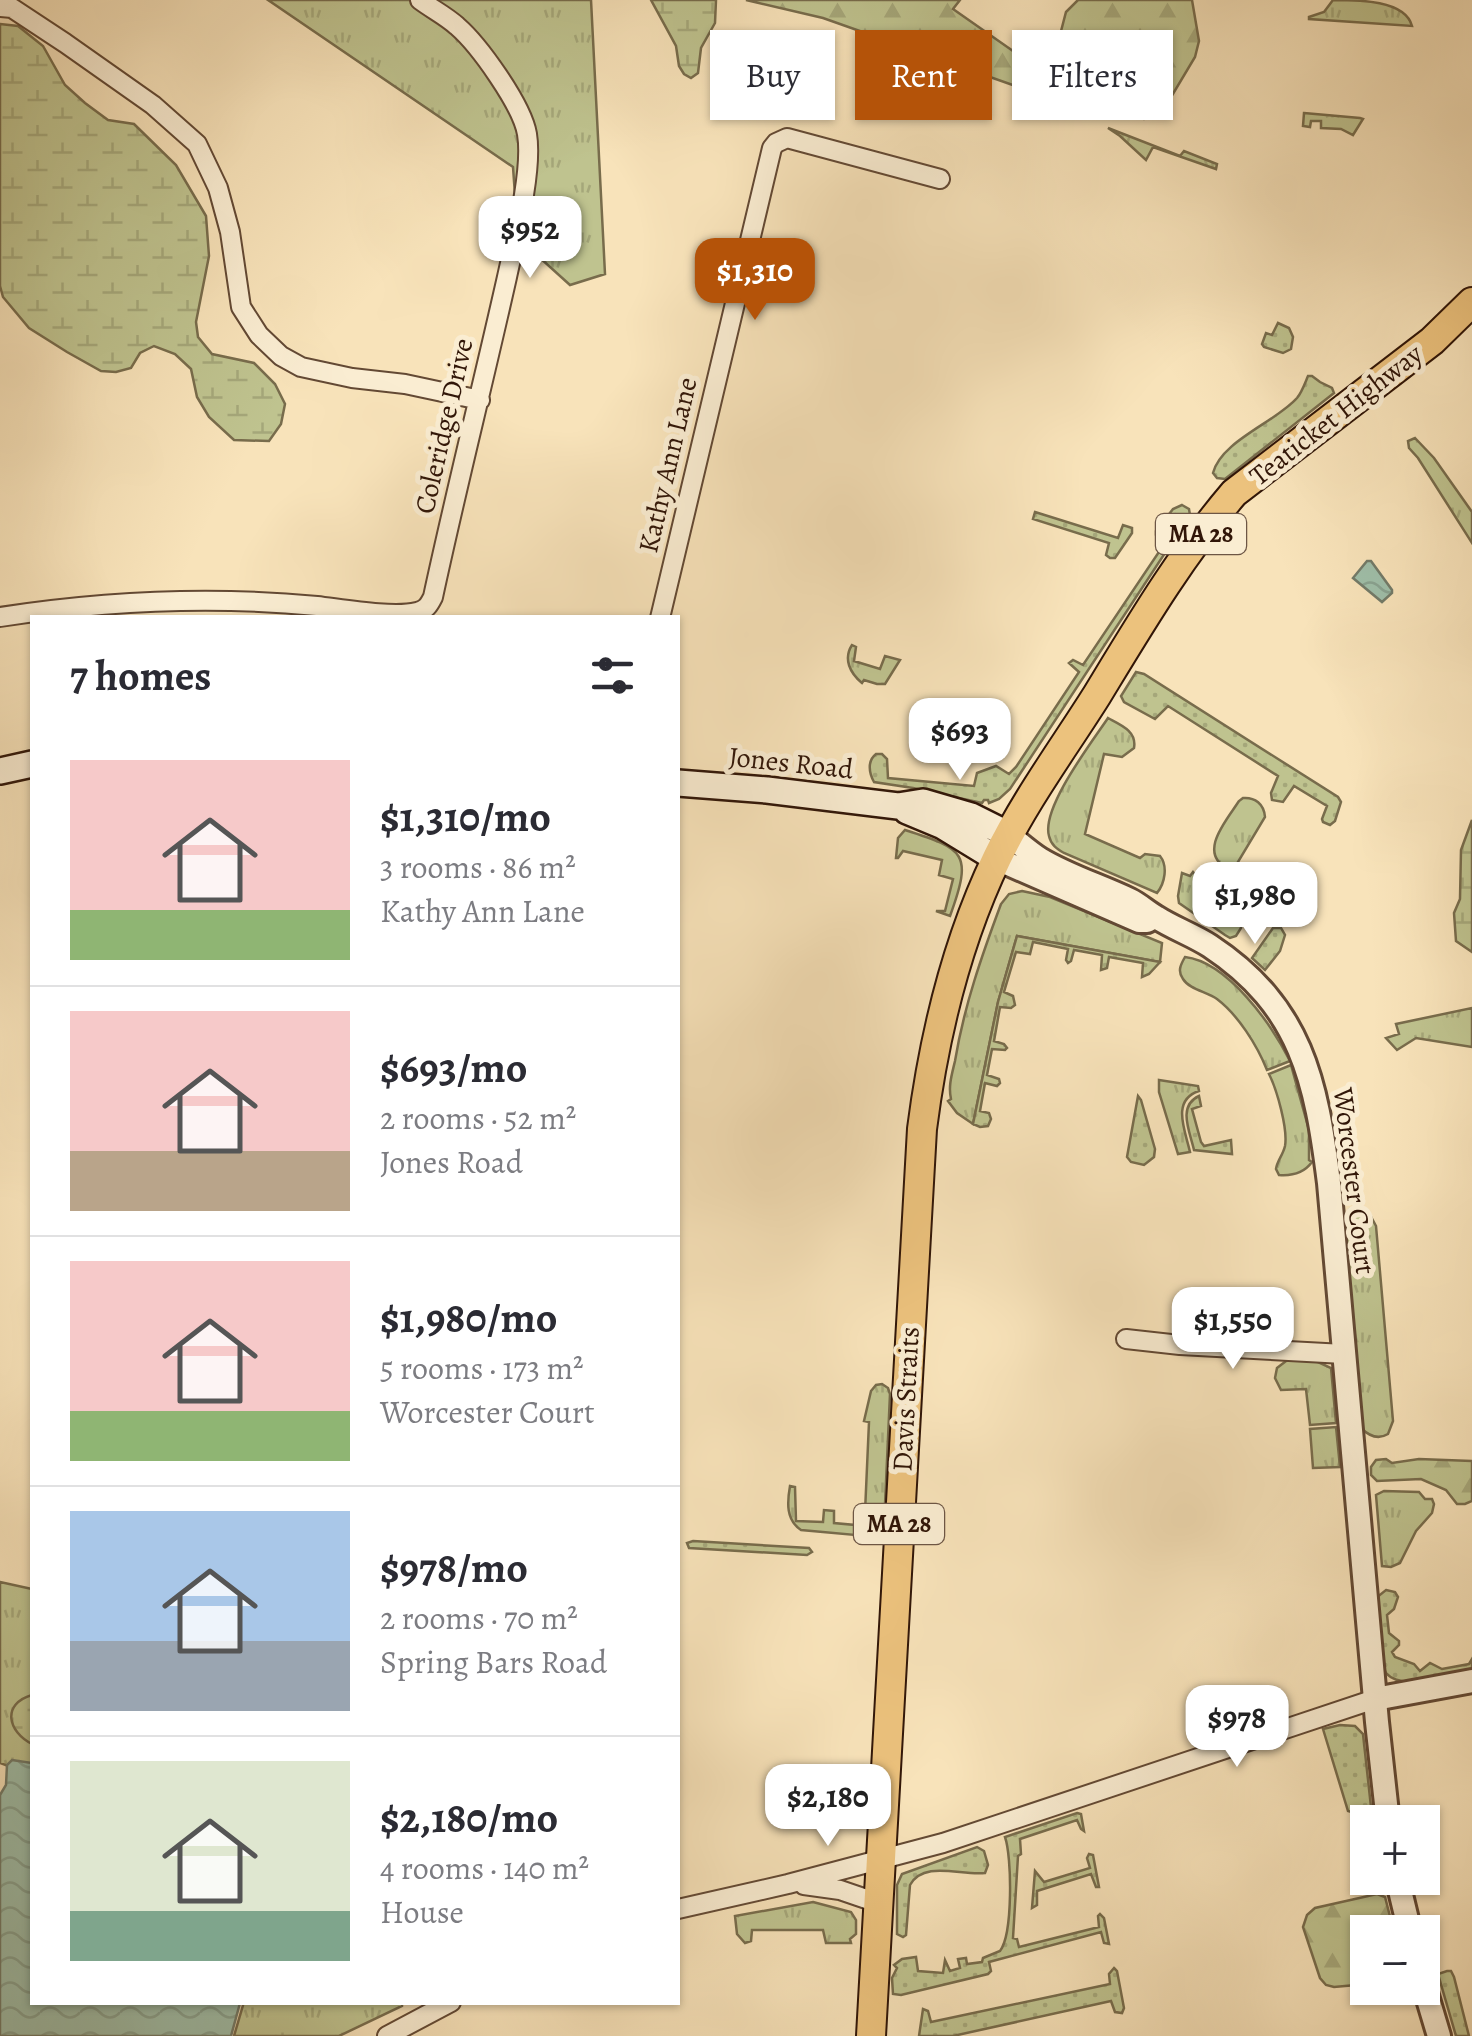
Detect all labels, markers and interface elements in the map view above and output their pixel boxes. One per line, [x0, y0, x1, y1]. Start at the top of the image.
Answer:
chip: Buy [710, 30, 835, 120]
chip: Rent [855, 30, 992, 120]
chip: Filters [1012, 30, 1173, 120]
pin: $952 [471, 196, 589, 281]
text: $952 [501, 206, 559, 250]
pin: $1,310 [674, 238, 836, 323]
text: $1,310 [717, 248, 793, 292]
street label: Coleridge Drive [405, 335, 483, 517]
street label: Teaticket Highway [1241, 335, 1431, 495]
street label: Kathy Ann Lane [629, 373, 707, 557]
road number: MA 28 [1156, 514, 1246, 554]
text: 7 homes [70, 647, 211, 704]
icon: filters [585, 648, 640, 703]
pin: $693 [901, 698, 1019, 783]
text: $693 [931, 708, 989, 752]
street label: Jones Road [727, 738, 856, 789]
text: $1,310/mo [380, 788, 551, 845]
icon: home [150, 800, 270, 920]
text: 3 rooms · 86 m² [380, 845, 576, 889]
pin: $1,980 [1174, 862, 1336, 947]
text: $1,980 [1214, 872, 1296, 916]
text: Kathy Ann Lane [380, 889, 585, 933]
text: $693/mo [380, 1039, 527, 1096]
icon: home [150, 1051, 270, 1171]
street label: Worcester Court [1324, 1085, 1384, 1276]
text: 2 rooms · 52 m² [380, 1096, 576, 1140]
text: Jones Road [380, 1140, 523, 1184]
pin: $1,550 [1152, 1287, 1314, 1372]
text: $1,980/mo [380, 1289, 557, 1346]
text: $1,550 [1194, 1297, 1272, 1341]
icon: home [150, 1301, 270, 1421]
street label: Davis Straits [883, 1325, 929, 1473]
text: 5 rooms · 173 m² [380, 1346, 584, 1390]
text: Worcester Court [380, 1390, 595, 1434]
road number: MA 28 [854, 1504, 944, 1544]
text: $978/mo [380, 1539, 528, 1596]
icon: home [150, 1551, 270, 1671]
text: 2 rooms · 70 m² [380, 1596, 578, 1640]
text: Spring Bars Road [380, 1640, 607, 1684]
pin: $978 [1178, 1685, 1296, 1770]
text: $978 [1208, 1695, 1266, 1739]
pin: $2,180 [747, 1764, 909, 1849]
text: $2,180 [787, 1774, 869, 1818]
text: $2,180/mo [380, 1789, 558, 1846]
icon: home [150, 1801, 270, 1921]
map controls [1350, 1805, 1440, 2005]
button: + [1350, 1805, 1440, 1895]
text: 4 rooms · 140 m² [380, 1846, 589, 1890]
text: House [380, 1890, 464, 1934]
button: − [1350, 1915, 1440, 2005]

